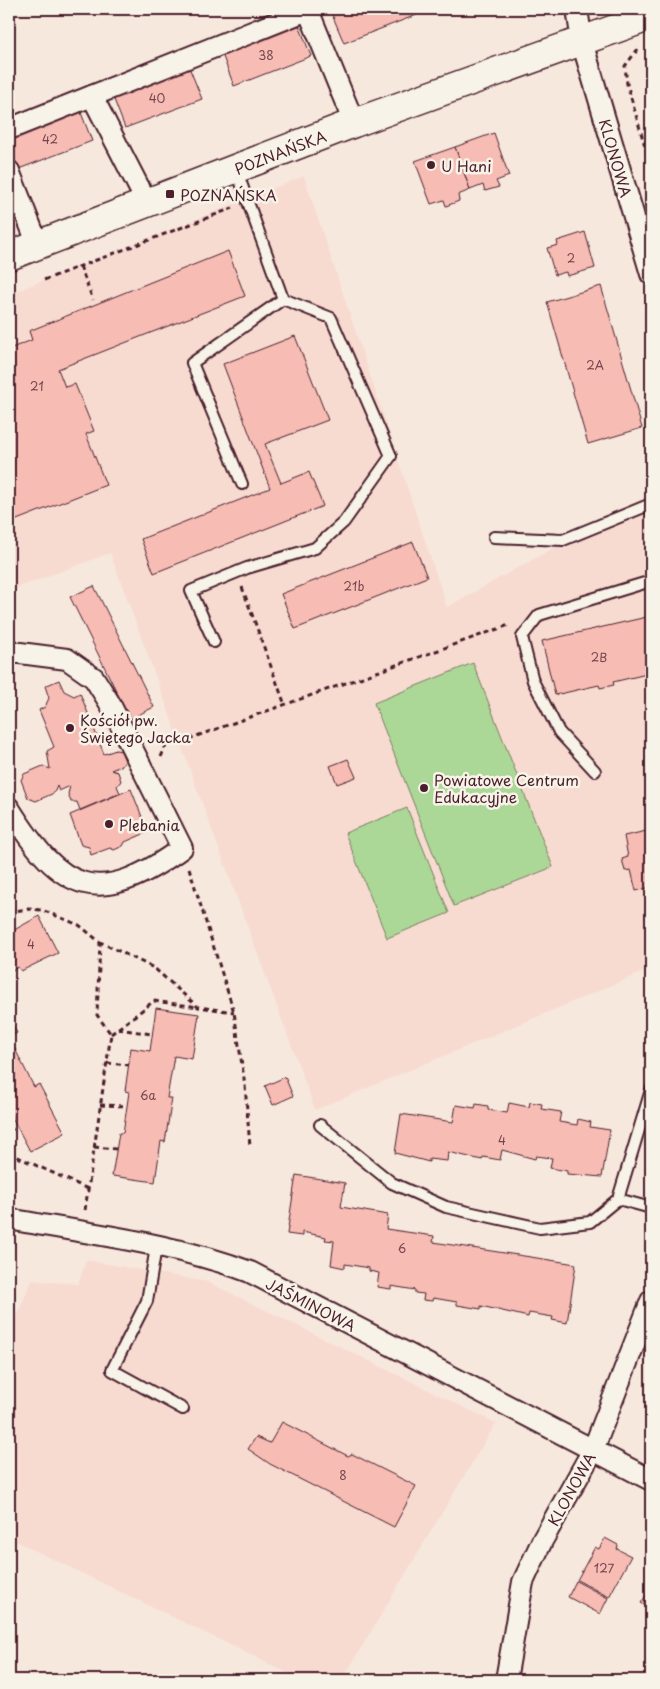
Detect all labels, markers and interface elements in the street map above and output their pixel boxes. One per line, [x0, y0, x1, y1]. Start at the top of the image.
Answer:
house number: 38 [258, 46, 274, 64]
house number: 40 [149, 89, 166, 107]
street label: KLONOWA [594, 116, 638, 200]
street label: POZNAŃSKA [231, 124, 329, 180]
house number: 42 [42, 130, 58, 148]
place label: U Hani [441, 154, 491, 177]
marker: U Hani [425, 159, 437, 171]
place label: POZNAŃSKA [180, 183, 277, 206]
marker: POZNAŃSKA [164, 188, 176, 200]
house number: 2 [567, 249, 575, 267]
house number: 2A [586, 356, 604, 374]
house number: 21 [30, 377, 44, 395]
house number: 21b [344, 577, 364, 595]
house number: 2B [591, 648, 607, 666]
place label: Kościół pw. Świętego Jacka [80, 708, 191, 748]
marker: Kościół pw. Świętego Jacka [64, 722, 76, 734]
place label: Powiatowe Centrum Edukacyjne [434, 768, 579, 808]
marker: Powiatowe Centrum Edukacyjne [418, 782, 430, 794]
place label: Plebania [119, 813, 180, 836]
marker: Plebania [103, 818, 115, 830]
house number: 4 [27, 935, 35, 953]
house number: 6a [140, 1086, 156, 1104]
house number: 4 [498, 1131, 506, 1149]
house number: 6 [398, 1239, 406, 1257]
street label: JAŚMINOWA [262, 1271, 360, 1337]
street label: KLONOWA [541, 1448, 601, 1530]
house number: 8 [339, 1466, 347, 1484]
house number: 127 [594, 1559, 614, 1577]

